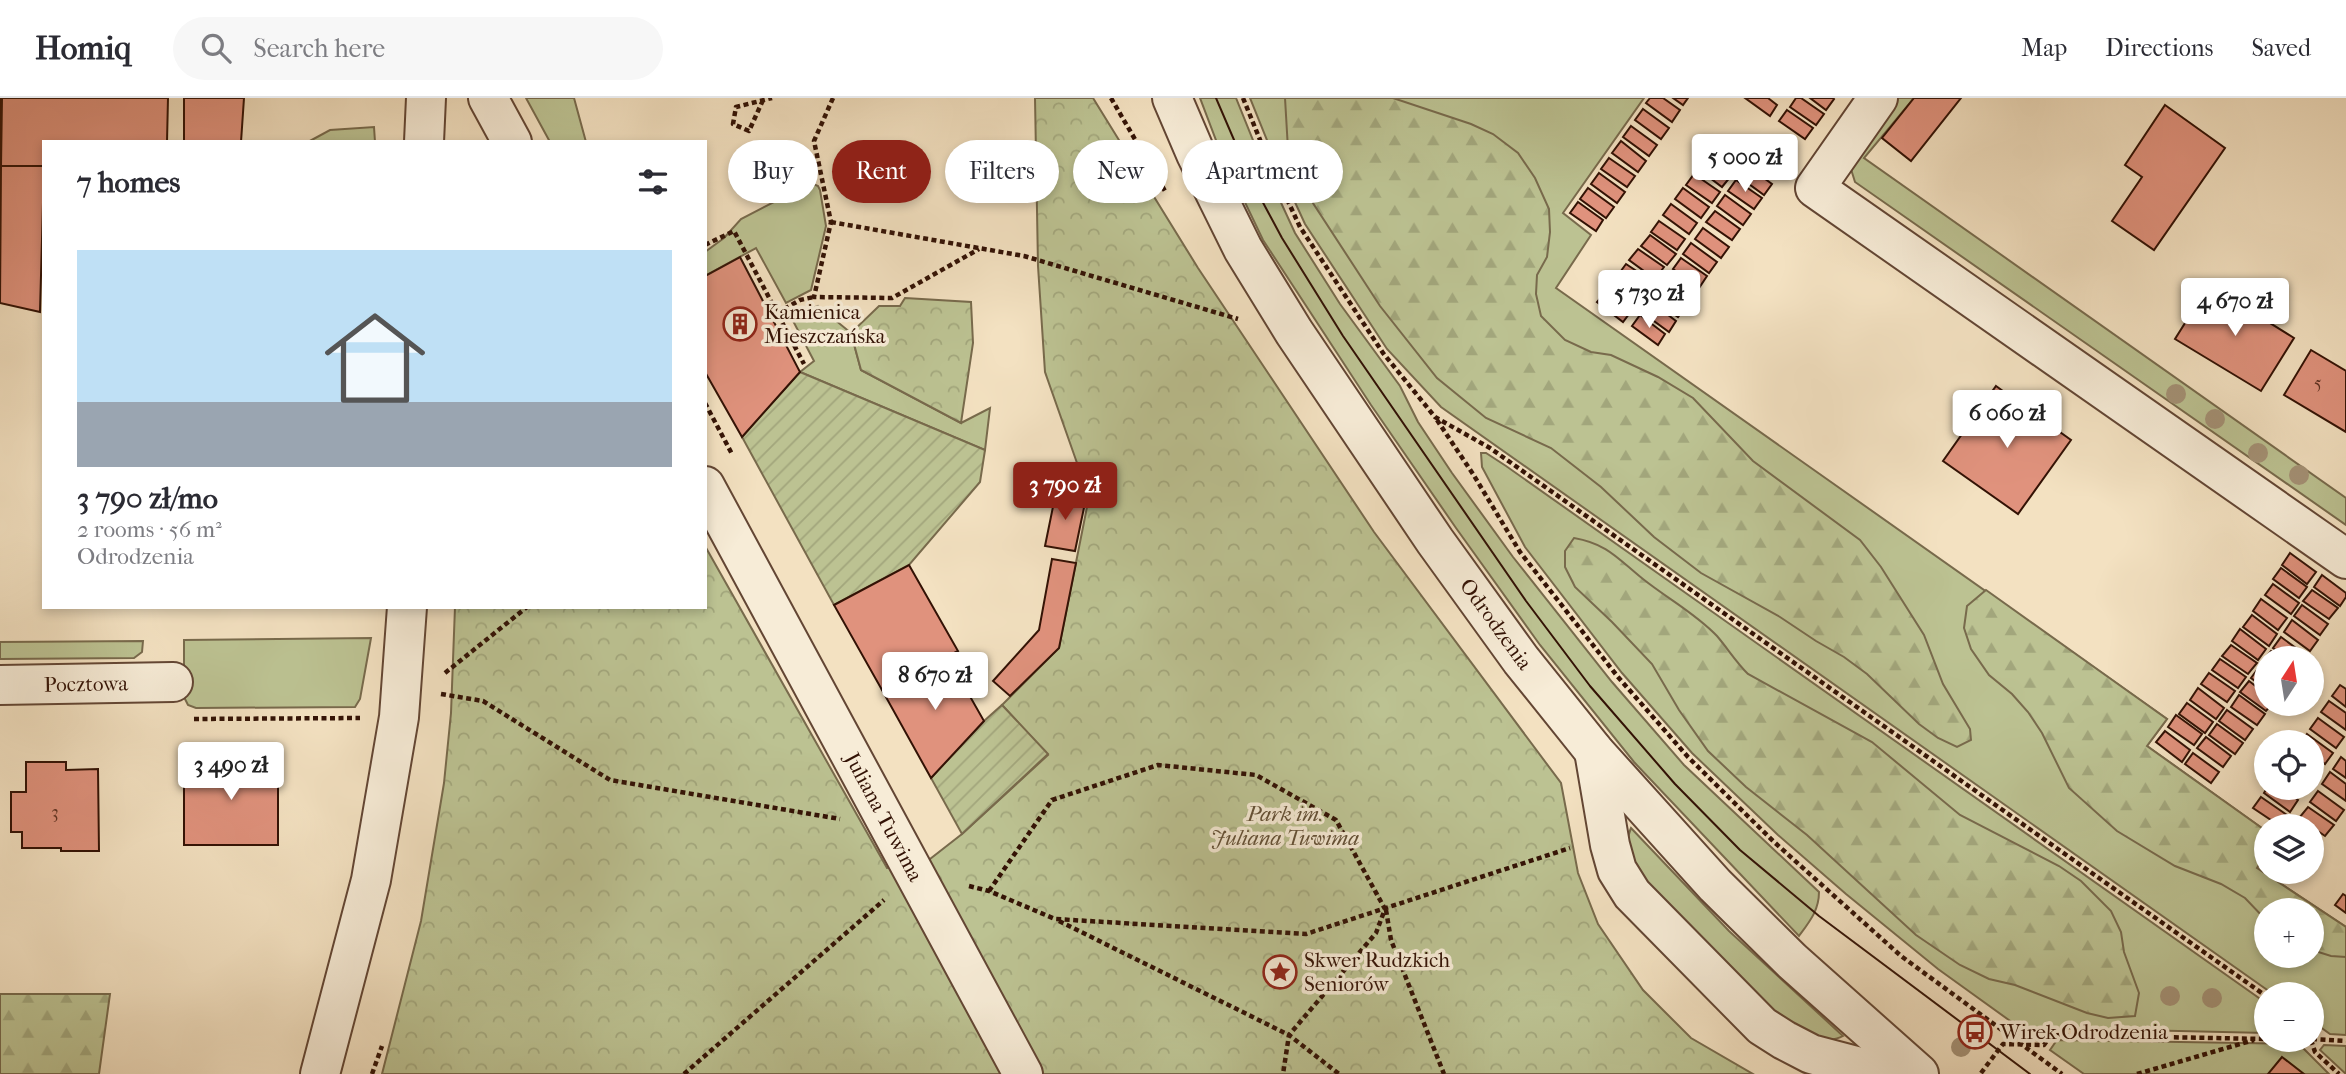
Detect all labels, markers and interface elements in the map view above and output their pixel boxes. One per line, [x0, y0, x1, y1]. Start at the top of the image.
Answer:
search box [173, 17, 663, 80]
text: Homiq [35, 29, 131, 68]
icon: search [197, 29, 235, 67]
text: Search here [253, 33, 385, 64]
text: Map [2021, 34, 2067, 62]
text: Directions [2105, 34, 2213, 62]
text: Saved [2251, 34, 2311, 62]
pin: 5 000 zł [1673, 134, 1817, 194]
chip: Buy [728, 140, 818, 203]
chip: Rent [832, 140, 931, 203]
chip: Filters [945, 140, 1059, 203]
chip: New [1073, 140, 1168, 203]
chip: Apartment [1182, 140, 1343, 203]
text: 5 000 zł [1708, 143, 1782, 170]
icon: filters [634, 163, 672, 201]
text: 7 homes [77, 165, 180, 200]
pin: 5 730 zł [1577, 271, 1721, 330]
pin: 4 670 zł [2163, 278, 2307, 338]
text: 5 730 zł [1614, 279, 1684, 306]
text: 4 670 zł [2197, 287, 2273, 314]
icon: home [312, 295, 438, 421]
place label: Kamienica Mieszczańska [764, 300, 886, 348]
building icon: Kamienica Mieszczańska [721, 305, 759, 343]
house number: 5 [2314, 373, 2322, 394]
pin: 6 060 zł [1935, 390, 2079, 450]
text: 6 060 zł [1969, 399, 2045, 426]
pin: 3 790 zł [993, 462, 1137, 522]
text: 3 790 zł [1029, 471, 1101, 498]
text: 3 790 zł/mo [77, 481, 218, 516]
text: 2 rooms · 56 m² [77, 516, 222, 543]
text: Odrodzenia [77, 543, 194, 570]
street label: Odrodzenia [1455, 574, 1537, 674]
north arrow [2254, 646, 2324, 716]
map controls [2254, 646, 2324, 1052]
pin: 8 670 zł [863, 652, 1007, 712]
text: 8 670 zł [898, 661, 972, 688]
street label: Pocztowa [44, 671, 129, 697]
button: locate [2254, 730, 2324, 800]
pin: 3 490 zł [159, 742, 303, 802]
street label: Juliana Tuwima [839, 747, 928, 886]
text: 3 490 zł [194, 751, 268, 778]
house number: 3 [51, 802, 59, 823]
park label: Park im. Juliana Tuwima [1211, 802, 1359, 850]
button: layers [2254, 814, 2324, 884]
button: + [2254, 898, 2324, 968]
place label: Skwer Rudzkich Seniorów [1304, 948, 1450, 996]
place icon: Skwer Rudzkich Seniorów [1261, 953, 1299, 991]
button: − [2254, 982, 2324, 1052]
bus stop icon: Wirek Odrodzenia [1956, 1013, 1994, 1051]
place label: Wirek Odrodzenia [1999, 1020, 2168, 1044]

